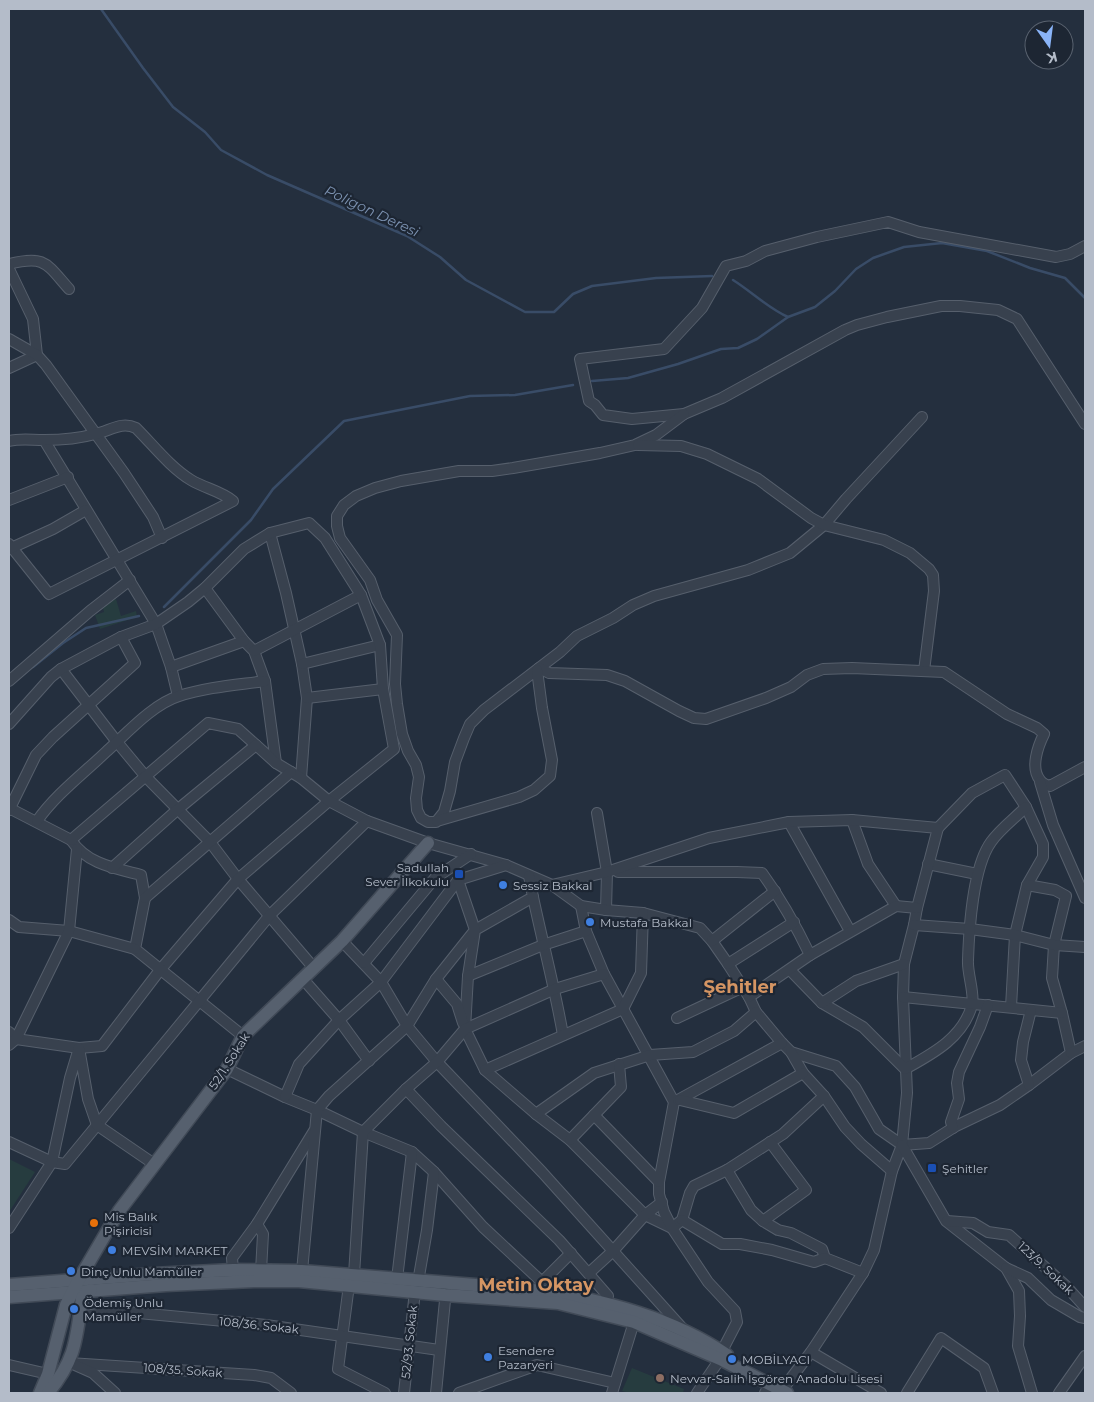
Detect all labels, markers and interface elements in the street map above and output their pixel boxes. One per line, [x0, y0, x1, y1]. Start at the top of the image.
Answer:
north arrow [1024, 20, 1074, 70]
text: K [1044, 48, 1059, 68]
water label: Poligon Deresi [322, 181, 422, 241]
place label: Sadullah Sever İlkokulu [365, 860, 449, 889]
marker: Sadullah Sever İlkokulu [453, 868, 465, 880]
place label: Sessiz Bakkal [513, 878, 593, 893]
marker: Sessiz Bakkal [497, 879, 509, 891]
place label: Mustafa Bakkal [600, 915, 692, 930]
marker: Mustafa Bakkal [584, 916, 596, 928]
district label: Şehitler [703, 976, 777, 998]
street label: 52/1. Sokak [205, 1029, 253, 1092]
place label: Şehitler [942, 1161, 988, 1176]
marker: Şehitler [926, 1162, 938, 1174]
place label: Mis Balık Pişiricisi [104, 1209, 158, 1238]
marker: Mis Balık Pişiricisi [88, 1217, 100, 1229]
street label: 123/9. Sokak [1015, 1238, 1078, 1298]
place label: MEVSİM MARKET [122, 1243, 227, 1258]
marker: MEVSİM MARKET [106, 1244, 118, 1256]
place label: Dinç Unlu Mamüller [81, 1264, 202, 1279]
marker: Dinç Unlu Mamüller [65, 1265, 77, 1277]
district label: Metin Oktay [478, 1274, 594, 1296]
place label: Ödemiş Unlu Mamüller [84, 1295, 163, 1324]
marker: Ödemiş Unlu Mamüller [68, 1303, 80, 1315]
street label: 52/93. Sokak [398, 1304, 420, 1379]
street label: 108/36. Sokak [218, 1313, 300, 1337]
place label: Esendere Pazaryeri [498, 1343, 554, 1372]
marker: Esendere Pazaryeri [482, 1351, 494, 1363]
place label: MOBİLYACI [742, 1352, 810, 1367]
marker: MOBİLYACI [726, 1353, 738, 1365]
street label: 108/35. Sokak [143, 1360, 224, 1380]
place label: Nevvar-Salih İşgören Anadolu Lisesi [670, 1371, 883, 1386]
marker: Nevvar-Salih İşgören Anadolu Lisesi [654, 1372, 666, 1384]

